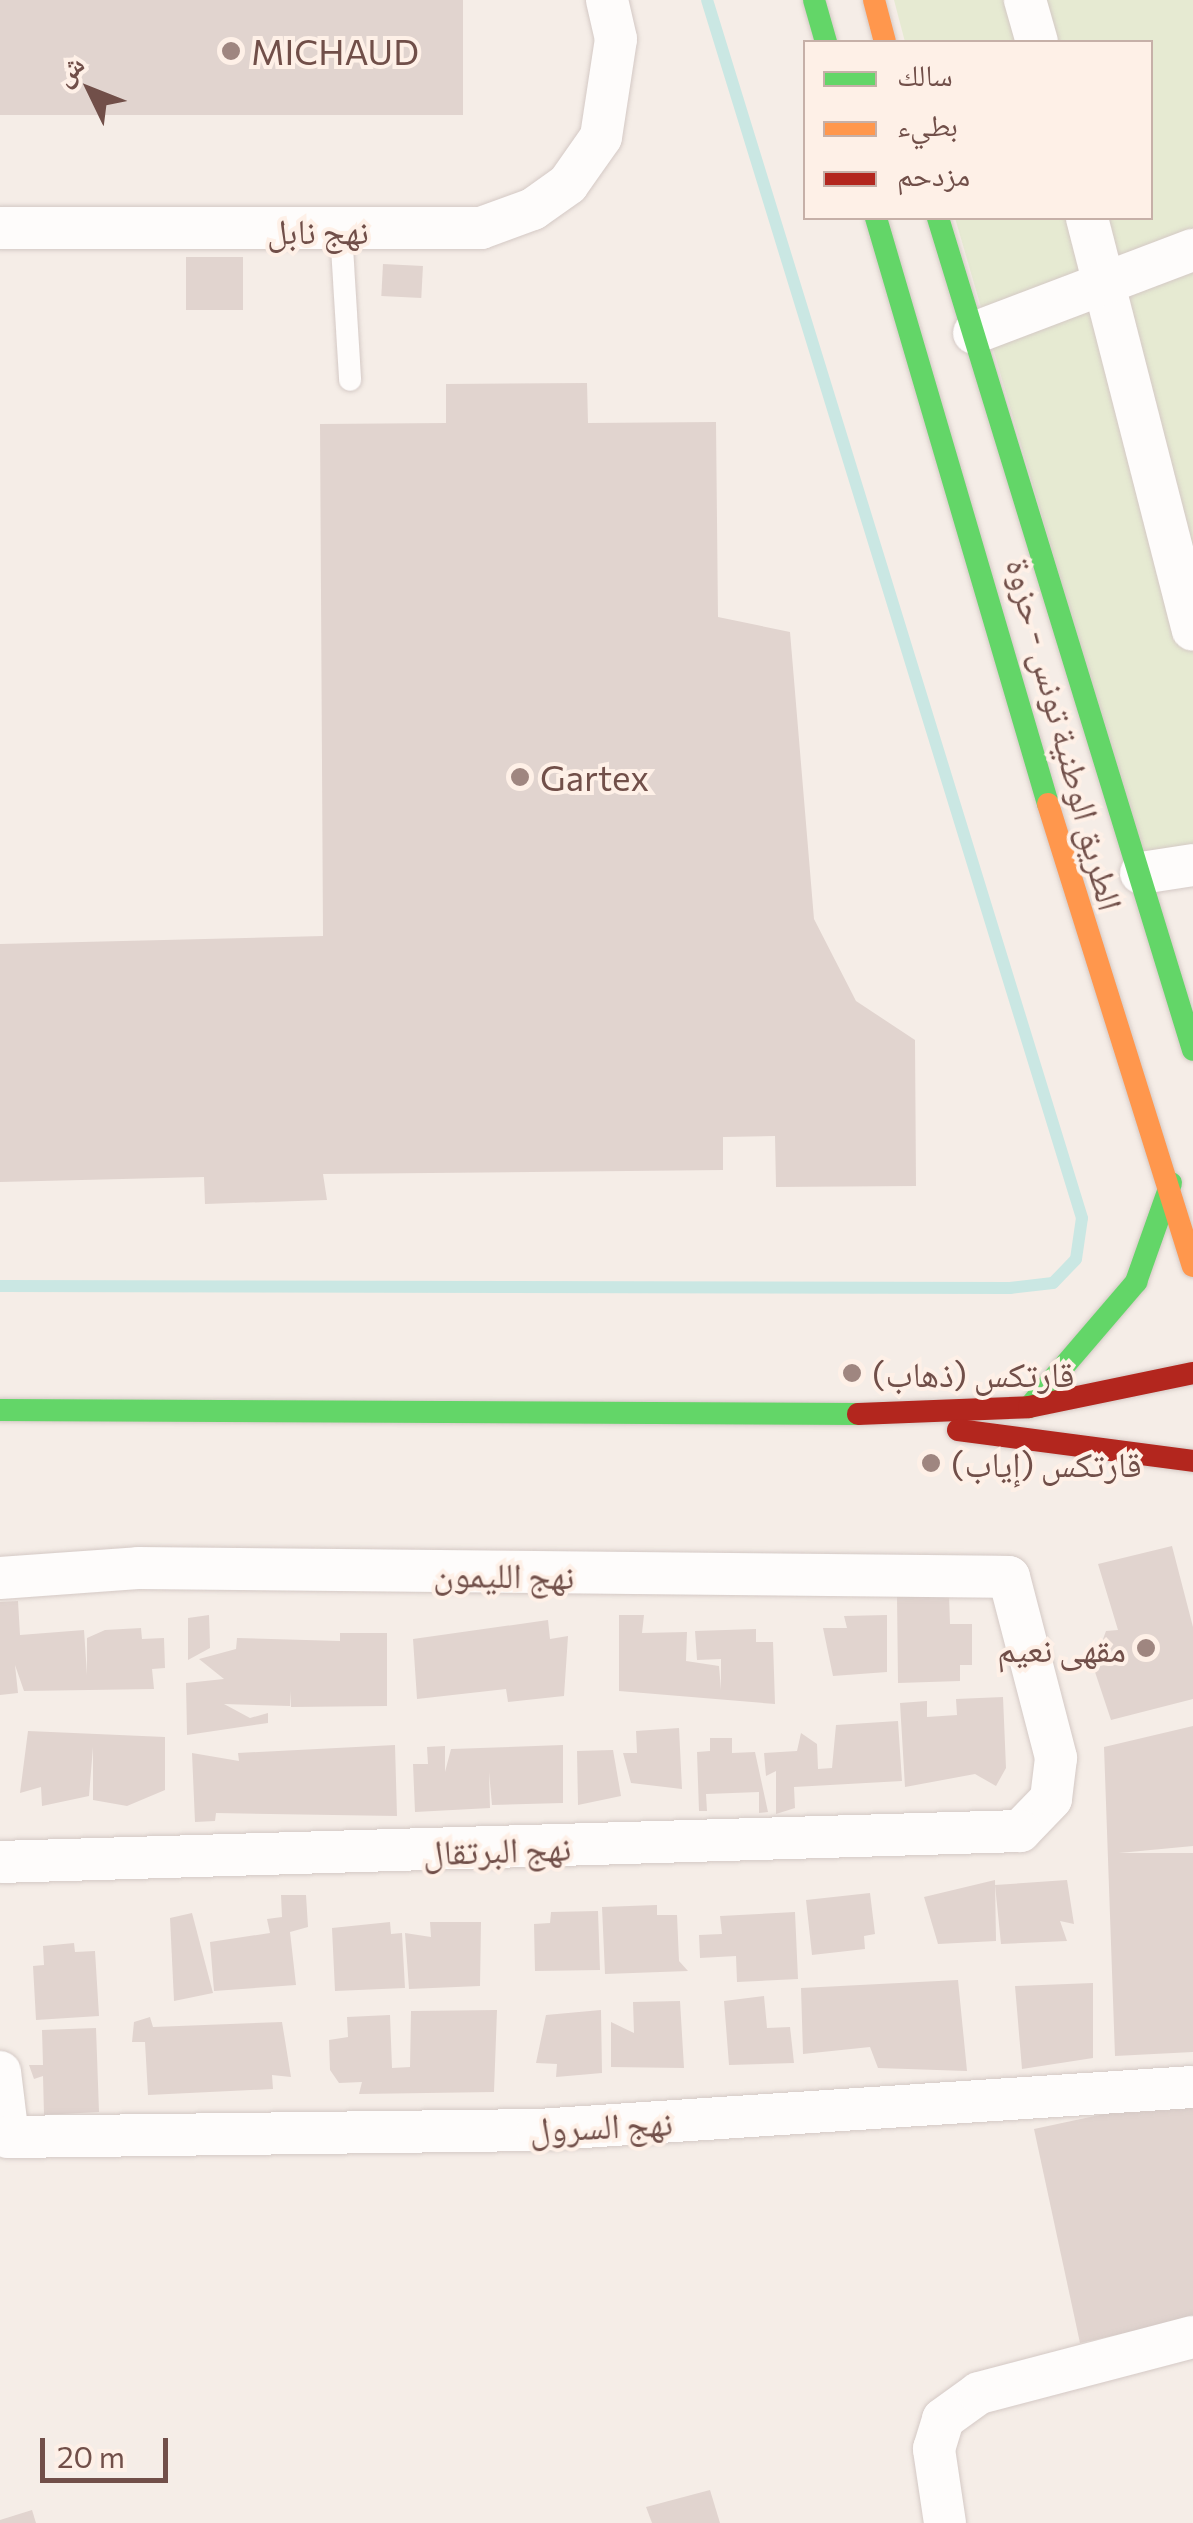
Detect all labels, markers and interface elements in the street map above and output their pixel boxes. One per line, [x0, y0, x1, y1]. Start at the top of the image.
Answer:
place label: MICHAUD [251, 30, 419, 72]
north arrow [40, 40, 140, 140]
marker: MICHAUD [220, 40, 242, 62]
legend [803, 40, 1153, 220]
text: ش [45, 47, 91, 92]
text: سالك [897, 55, 953, 92]
text: بطيء [897, 105, 958, 142]
text: مزدحم [897, 155, 970, 192]
street label: نهج نابل [267, 209, 369, 251]
street label: الطريق الوطنية تونس - حزوة [999, 553, 1133, 915]
place label: Gartex [540, 756, 649, 798]
marker: Gartex [509, 766, 531, 788]
place label: قارتكس (ذهاب) [872, 1352, 1075, 1394]
marker: قارتكس (ذهاب) [841, 1362, 863, 1384]
place label: قارتكس (إياب) [951, 1442, 1142, 1484]
marker: قارتكس (إياب) [920, 1452, 942, 1474]
street label: نهج الليمون [433, 1552, 575, 1596]
place label: مقهى نعيم [997, 1627, 1126, 1669]
marker: مقهى نعيم [1135, 1637, 1157, 1659]
street label: نهج البرتقال [422, 1825, 572, 1873]
street label: نهج السرول [528, 2100, 674, 2150]
scale bar [45, 2418, 172, 2480]
text: 20 m [57, 2437, 125, 2474]

